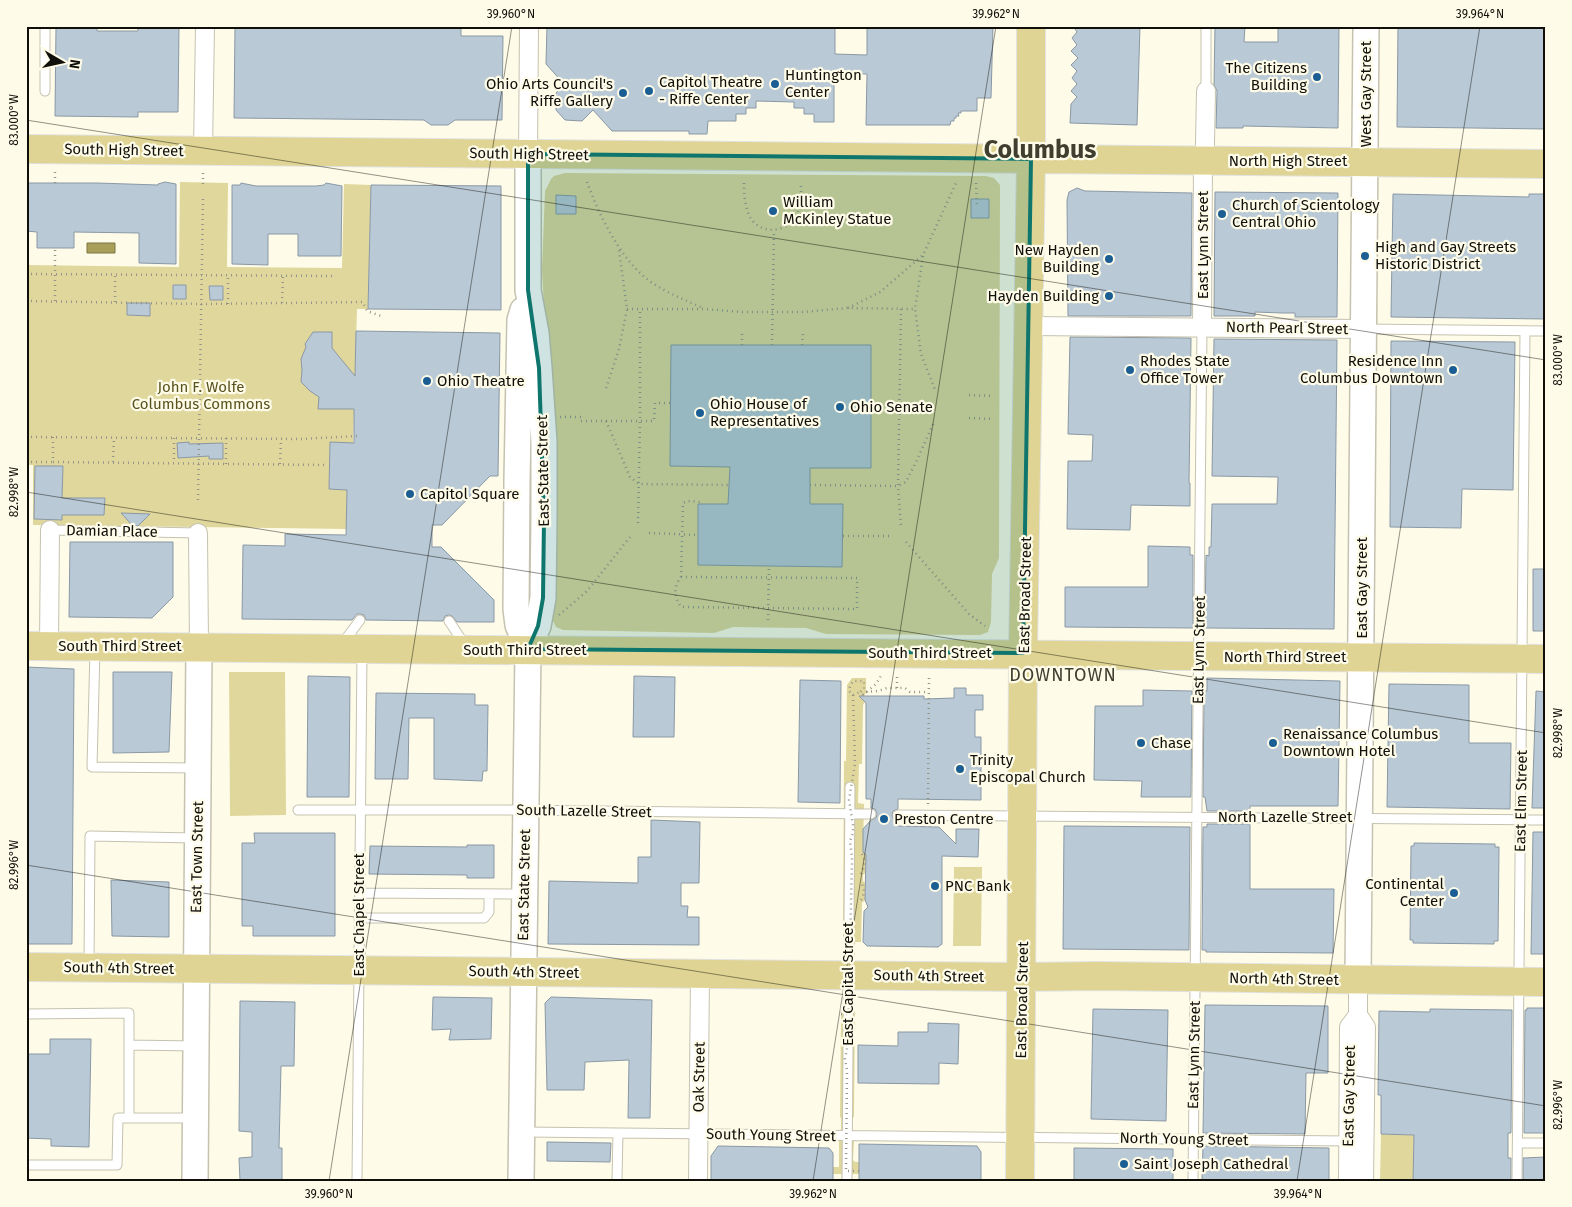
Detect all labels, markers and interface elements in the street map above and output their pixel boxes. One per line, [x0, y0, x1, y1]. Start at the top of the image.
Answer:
text: 39.960°N [487, 7, 535, 21]
text: 39.962°N [972, 7, 1020, 21]
text: 39.964°N [1456, 7, 1504, 21]
north arrow [38, 38, 88, 88]
street label: West Gay Street [1357, 40, 1375, 147]
text: N [65, 58, 83, 70]
place label: The Citizens Building [1226, 59, 1307, 94]
place label: Huntington Center [785, 66, 862, 101]
marker: The Citizens Building [1311, 71, 1323, 83]
place label: Capitol Theatre - Riffe Center [659, 73, 763, 108]
place label: Ohio Arts Council's Riffe Gallery [486, 75, 614, 110]
marker: Huntington Center [769, 78, 781, 90]
marker: Capitol Theatre - Riffe Center [643, 85, 655, 97]
marker: Ohio Arts Council's Riffe Gallery [617, 87, 629, 99]
text: 83.000°W [7, 94, 21, 146]
district label: Columbus [984, 135, 1096, 165]
street label: South High Street [64, 140, 184, 160]
street label: South High Street [469, 144, 589, 164]
street label: North High Street [1229, 152, 1348, 170]
street label: East Lynn Street [1194, 190, 1212, 299]
place label: William McKinley Statue [783, 193, 891, 228]
place label: Church of Scientology Central Ohio [1232, 196, 1380, 231]
marker: William McKinley Statue [767, 205, 779, 217]
marker: Church of Scientology Central Ohio [1216, 208, 1228, 220]
place label: High and Gay Streets Historic District [1375, 238, 1516, 273]
place label: New Hayden Building [1014, 241, 1099, 276]
marker: High and Gay Streets Historic District [1359, 250, 1371, 262]
marker: New Hayden Building [1103, 253, 1115, 265]
place label: Hayden Building [987, 287, 1099, 305]
marker: Hayden Building [1103, 290, 1115, 302]
street label: North Pearl Street [1226, 318, 1349, 338]
text: 83.000°W [1551, 334, 1565, 386]
place label: Rhodes State Office Tower [1140, 352, 1230, 387]
place label: Residence Inn Columbus Downtown [1300, 352, 1443, 387]
marker: Rhodes State Office Tower [1124, 364, 1136, 376]
marker: Residence Inn Columbus Downtown [1447, 364, 1459, 376]
place label: Ohio Theatre [437, 372, 525, 390]
marker: Ohio Theatre [421, 375, 433, 387]
park label: John F. Wolfe Columbus Commons [132, 378, 270, 413]
place label: Ohio House of Representatives [710, 395, 819, 430]
place label: Ohio Senate [850, 398, 933, 416]
marker: Ohio Senate [834, 401, 846, 413]
marker: Ohio House of Representatives [694, 407, 706, 419]
street label: East State Street [533, 414, 553, 527]
text: 82.998°W [7, 467, 21, 517]
place label: Capitol Square [420, 485, 519, 503]
marker: Capitol Square [404, 488, 416, 500]
street label: Damian Place [66, 521, 158, 541]
street label: East Broad Street [1015, 536, 1035, 654]
street label: East Gay Street [1353, 537, 1371, 639]
street label: East Lynn Street [1189, 595, 1209, 704]
street label: South Third Street [58, 637, 182, 655]
street label: South Third Street [463, 641, 587, 659]
street label: South Third Street [868, 644, 992, 662]
street label: North Third Street [1224, 648, 1347, 666]
district label: DOWNTOWN [1009, 664, 1117, 686]
text: 82.998°W [1551, 708, 1565, 758]
place label: Renaissance Columbus Downtown Hotel [1283, 725, 1438, 760]
place label: Chase [1151, 734, 1191, 752]
marker: Chase [1135, 737, 1147, 749]
marker: Renaissance Columbus Downtown Hotel [1267, 737, 1279, 749]
street label: East Elm Street [1511, 749, 1531, 852]
place label: Trinity Episcopal Church [970, 751, 1086, 786]
marker: Trinity Episcopal Church [954, 763, 966, 775]
street label: East Town Street [187, 800, 207, 913]
street label: South Lazelle Street [516, 801, 652, 821]
street label: North Lazelle Street [1218, 808, 1353, 826]
place label: Preston Centre [894, 810, 994, 828]
marker: Preston Centre [878, 813, 890, 825]
street label: East State Street [514, 828, 534, 941]
text: 82.996°W [7, 840, 21, 890]
street label: East Chapel Street [350, 853, 368, 977]
place label: Continental Center [1365, 875, 1445, 910]
place label: PNC Bank [945, 877, 1010, 895]
marker: PNC Bank [929, 880, 941, 892]
marker: Continental Center [1448, 887, 1460, 899]
street label: East Capital Street [839, 921, 857, 1046]
street label: East Broad Street [1012, 941, 1032, 1059]
street label: South 4th Street [63, 958, 175, 978]
street label: South 4th Street [468, 962, 580, 982]
street label: South 4th Street [873, 966, 985, 986]
street label: North 4th Street [1229, 969, 1340, 989]
street label: East Lynn Street [1184, 1000, 1204, 1109]
street label: Oak Street [689, 1041, 709, 1113]
street label: East Gay Street [1339, 1044, 1359, 1147]
text: 82.996°W [1551, 1080, 1565, 1130]
street label: South Young Street [706, 1125, 837, 1145]
street label: North Young Street [1119, 1129, 1249, 1149]
place label: Saint Joseph Cathedral [1134, 1155, 1289, 1173]
marker: Saint Joseph Cathedral [1118, 1158, 1130, 1170]
text: 39.960°N [305, 1187, 353, 1201]
text: 39.962°N [789, 1187, 837, 1201]
text: 39.964°N [1274, 1187, 1322, 1201]

